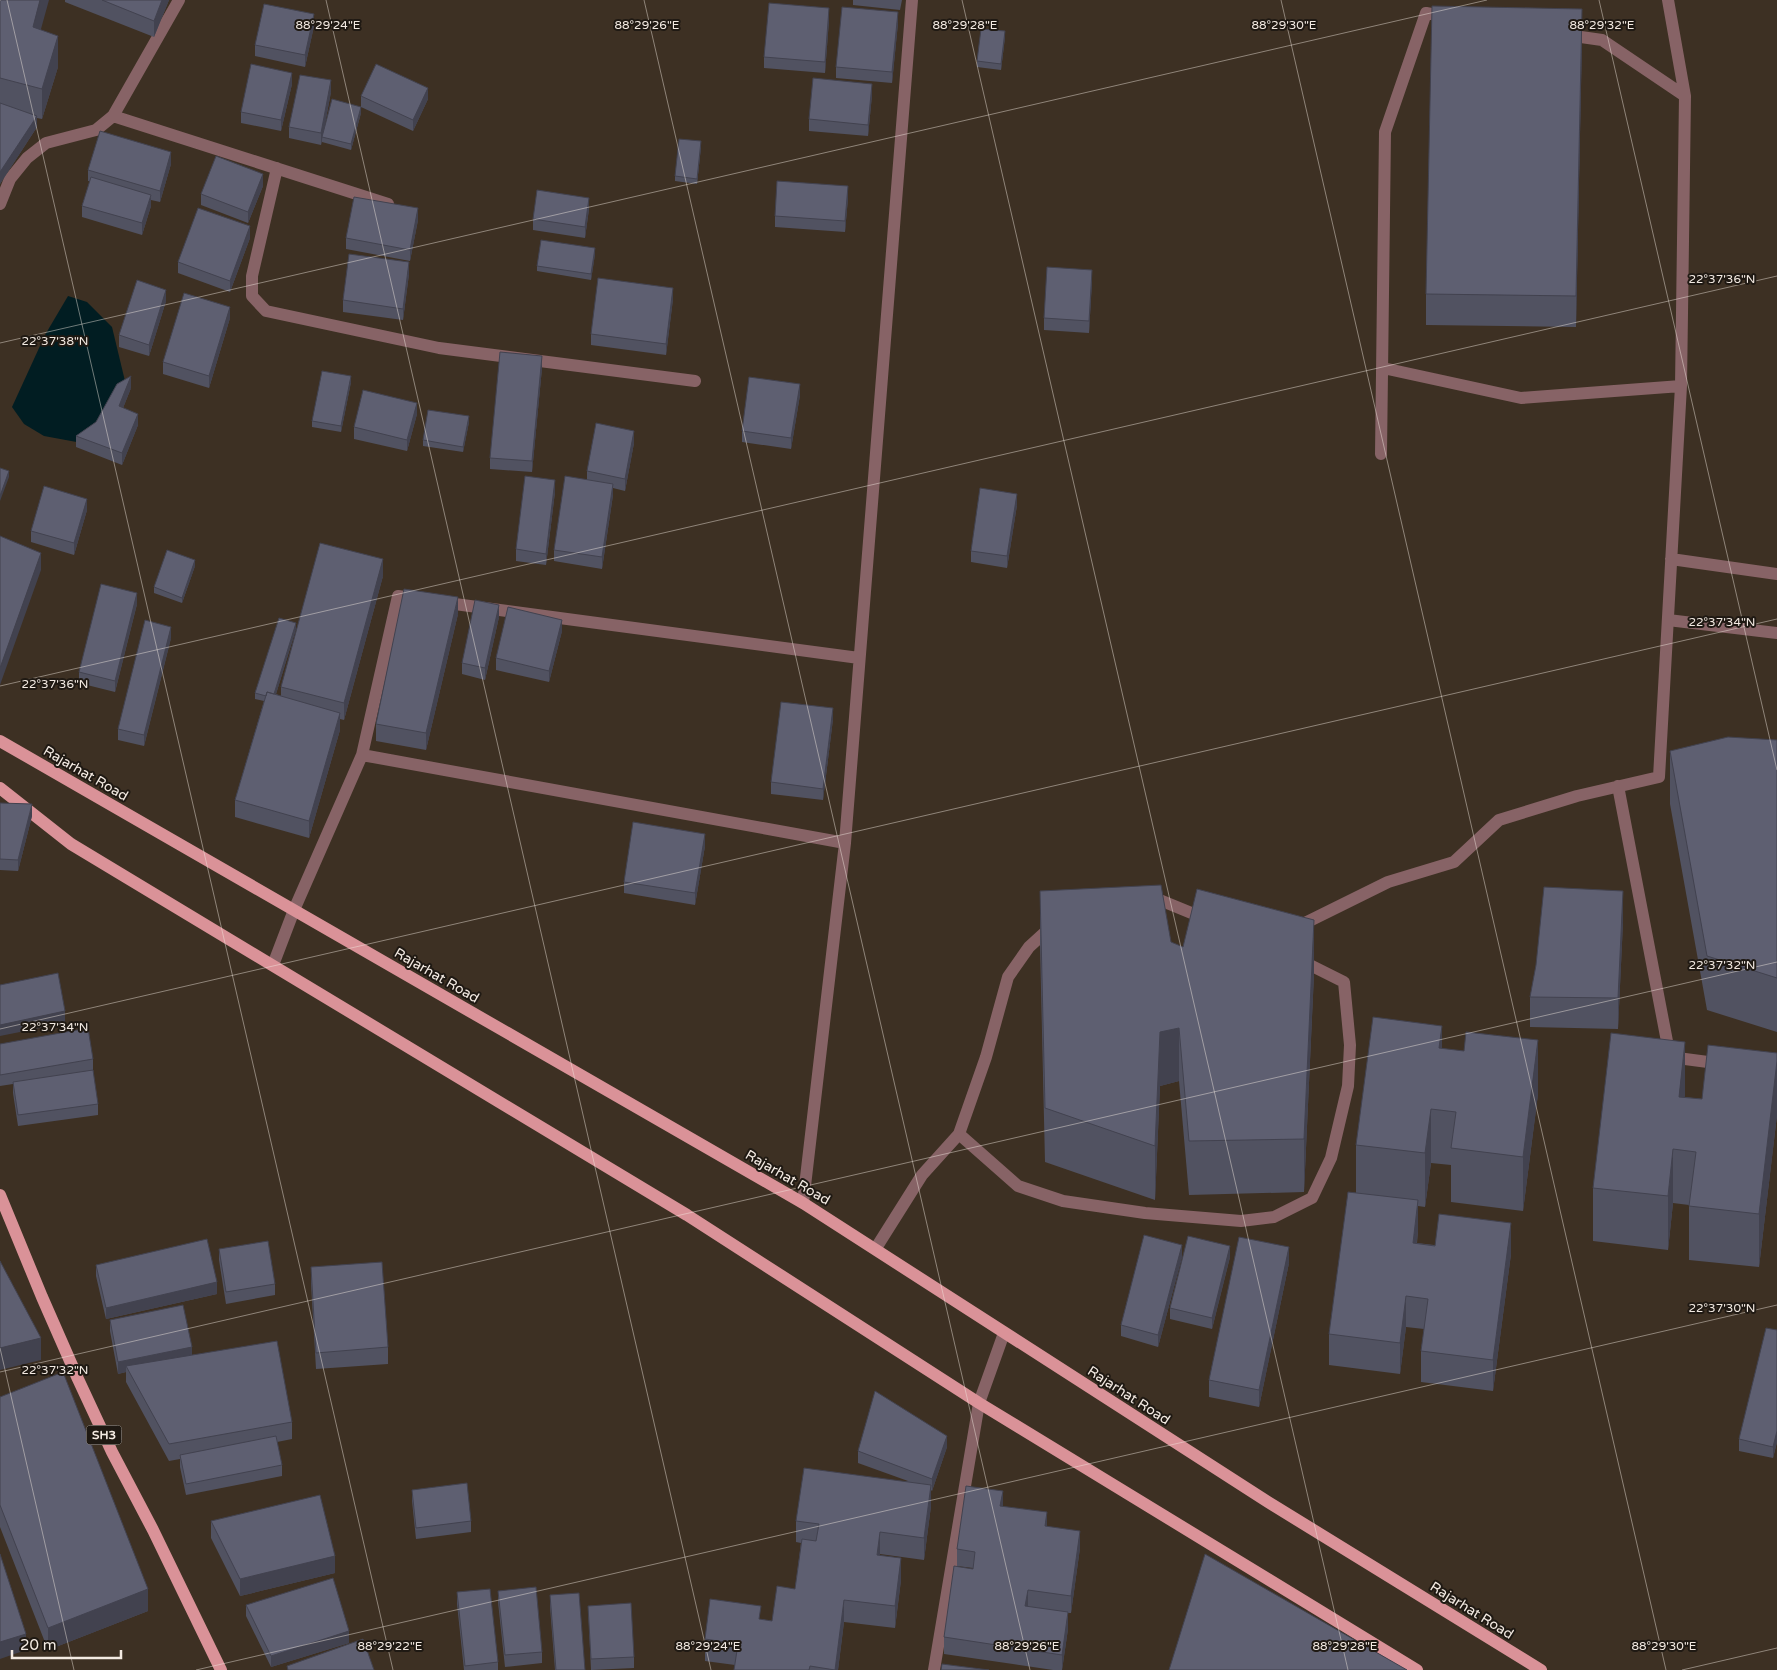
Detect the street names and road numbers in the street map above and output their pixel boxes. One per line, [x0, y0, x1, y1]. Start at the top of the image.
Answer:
street label: Rajarhat Road [40, 742, 131, 805]
street label: Rajarhat Road [391, 944, 482, 1007]
street label: Rajarhat Road [742, 1146, 833, 1209]
street label: Rajarhat Road [1084, 1362, 1173, 1428]
road number: SH3 [86, 1426, 122, 1444]
street label: Rajarhat Road [1427, 1578, 1517, 1643]

